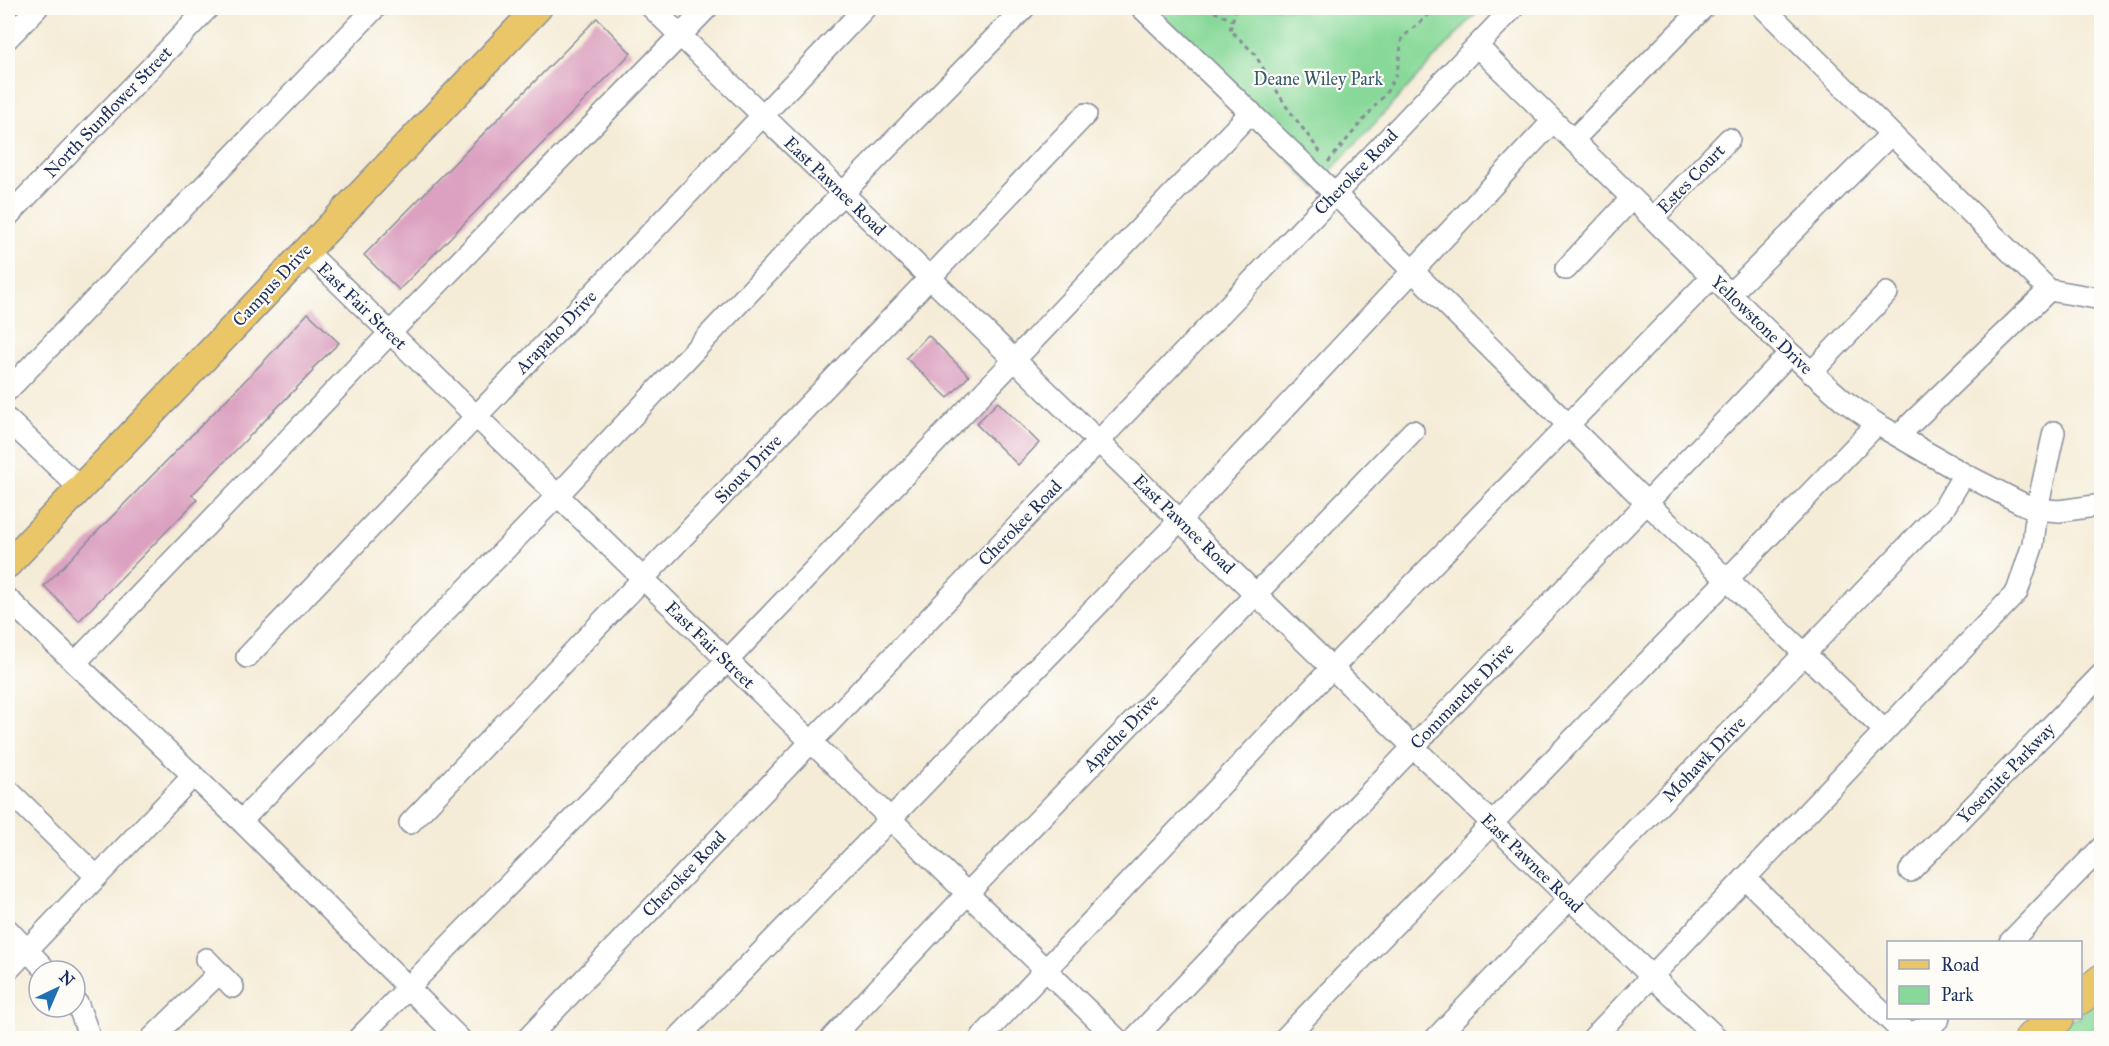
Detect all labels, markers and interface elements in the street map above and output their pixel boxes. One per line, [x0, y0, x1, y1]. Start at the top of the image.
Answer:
street label: North Sunflower Street [39, 41, 177, 182]
park label: Deane Wiley Park [1253, 68, 1383, 90]
street label: Cherokee Road [1310, 124, 1402, 220]
street label: East Pawnee Road [779, 132, 891, 240]
street label: Estes Court [1653, 139, 1730, 218]
street label: Campus Drive [228, 239, 316, 331]
street label: East Fair Street [312, 258, 412, 355]
street label: Yellowstone Drive [1706, 271, 1818, 379]
street label: Arapaho Drive [510, 286, 601, 379]
street label: Sioux Drive [710, 430, 786, 508]
street label: East Pawnee Road [1128, 470, 1240, 578]
street label: Cherokee Road [974, 475, 1066, 571]
street label: East Fair Street [660, 597, 760, 694]
street label: Commanche Drive [1406, 638, 1518, 754]
street label: Apache Drive [1078, 690, 1163, 777]
street label: Mohawk Drive [1658, 712, 1750, 806]
street label: Yosemite Parkway [1952, 718, 2060, 828]
street label: East Pawnee Road [1476, 809, 1588, 917]
street label: Cherokee Road [638, 826, 730, 922]
legend [1887, 941, 2082, 1019]
text: Road [1941, 954, 1979, 976]
north arrow [27, 959, 87, 1019]
text: N [56, 967, 79, 990]
text: Park [1941, 984, 1974, 1006]

